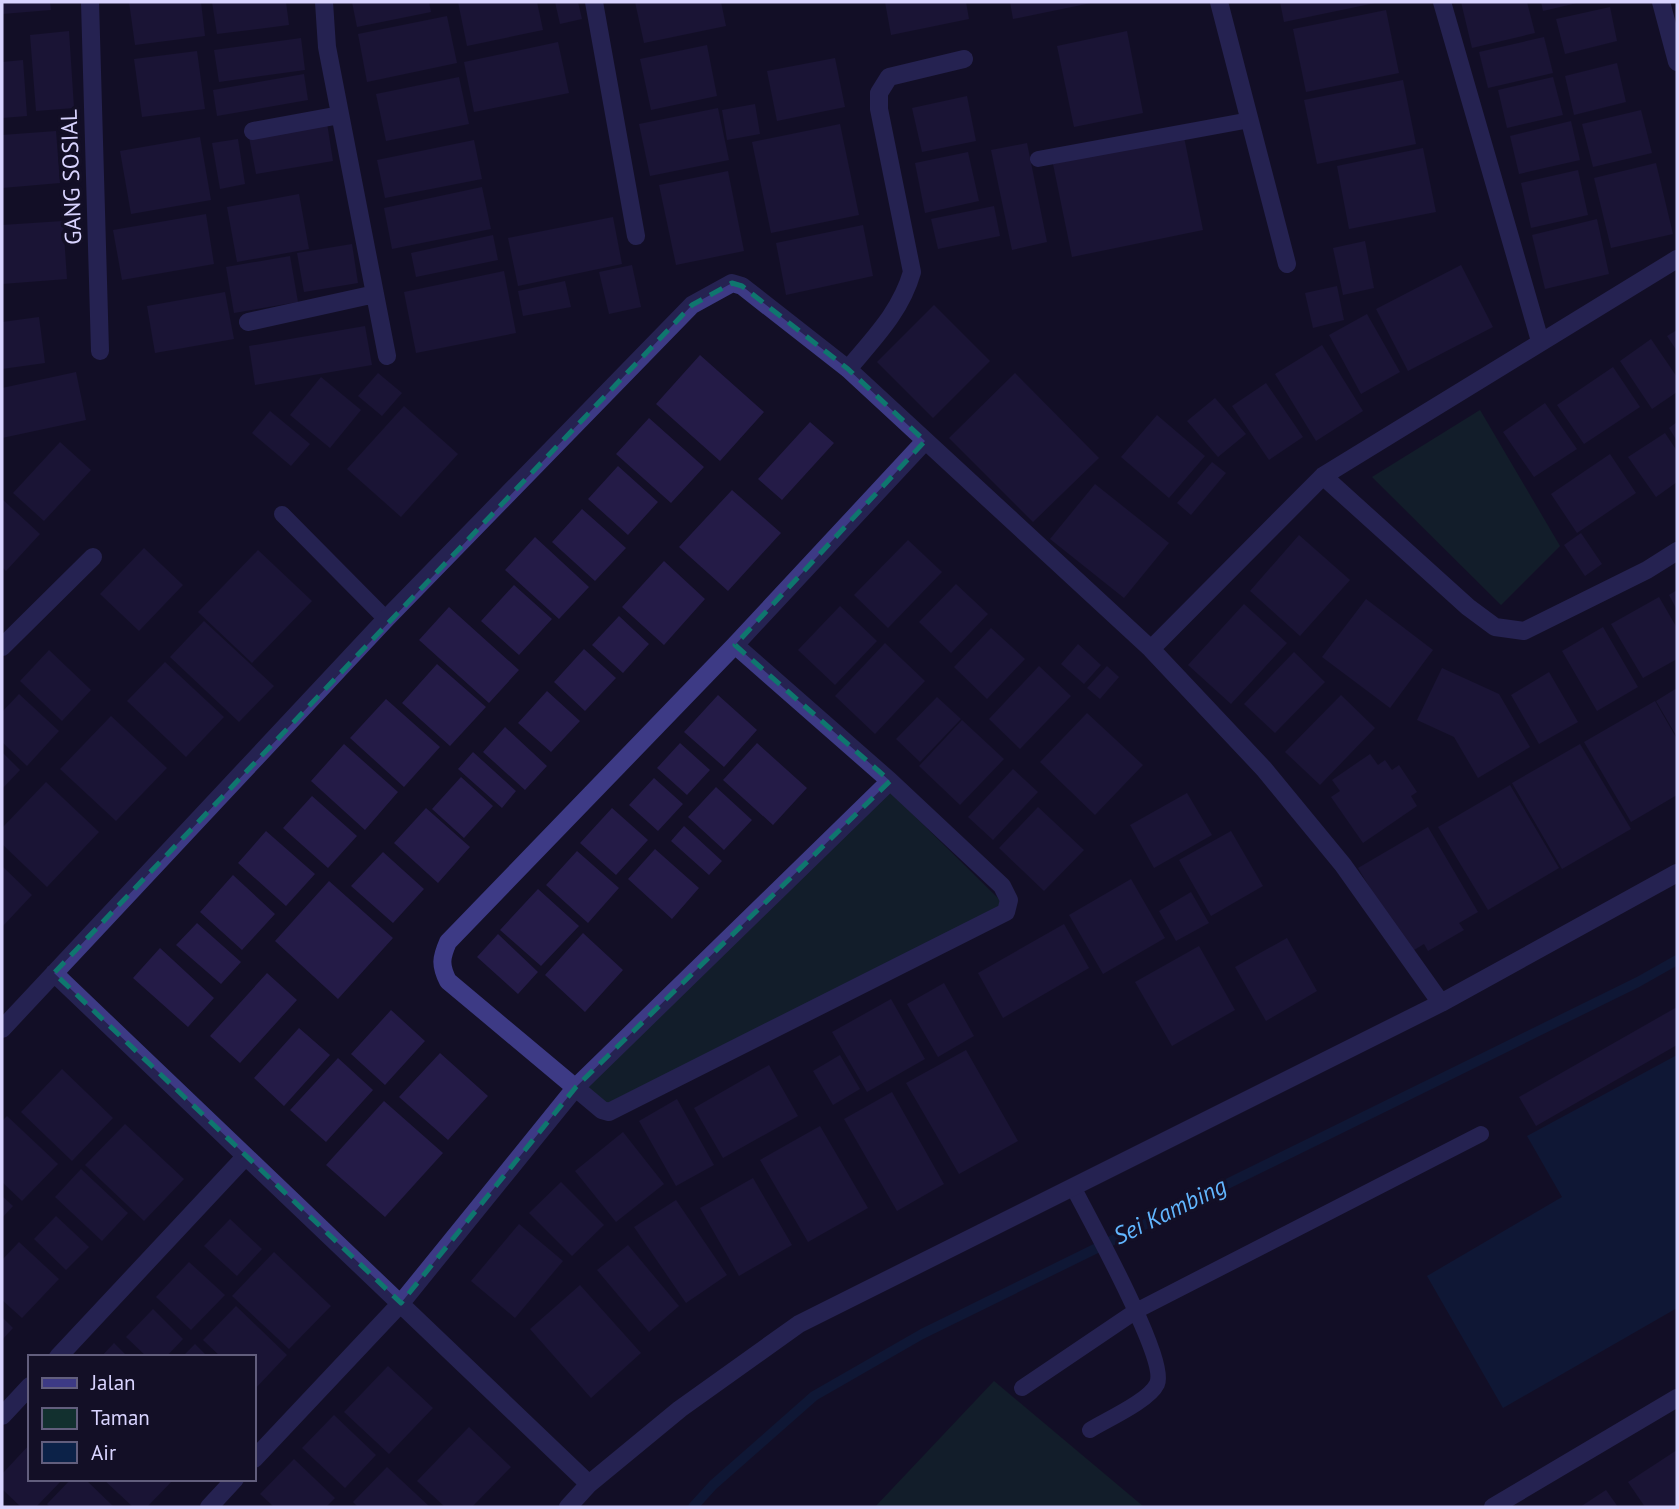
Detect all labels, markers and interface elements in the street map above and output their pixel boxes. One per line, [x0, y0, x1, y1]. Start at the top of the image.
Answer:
street label: GANG SOSIAL [54, 109, 87, 245]
water label: Sei Kambing [1108, 1170, 1232, 1251]
legend [28, 1355, 256, 1481]
text: Jalan [90, 1369, 136, 1396]
text: Taman [91, 1404, 150, 1431]
text: Air [91, 1439, 116, 1466]

